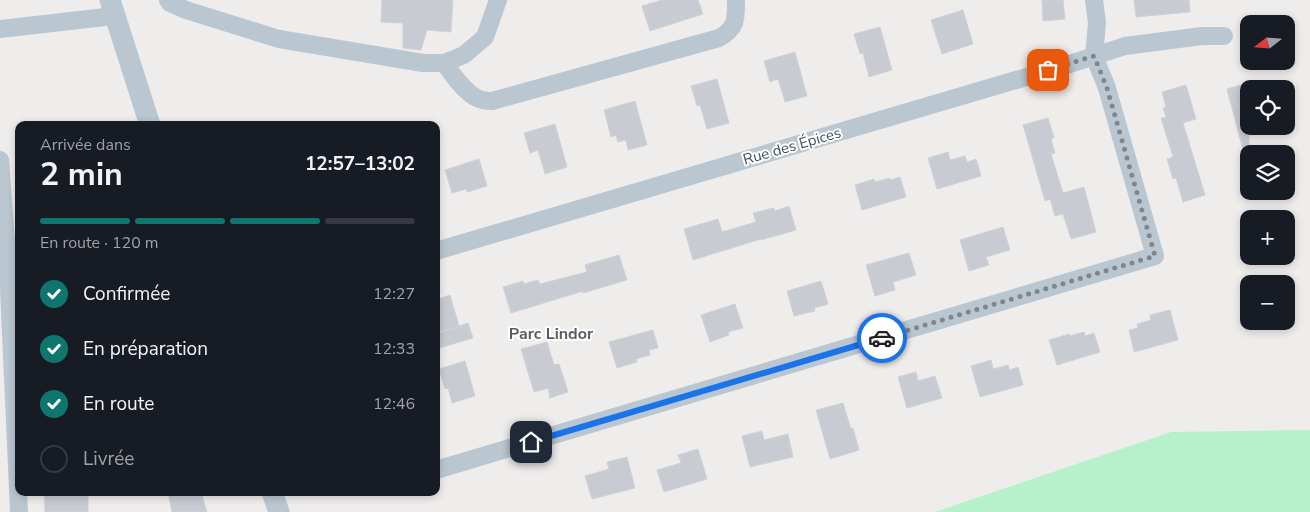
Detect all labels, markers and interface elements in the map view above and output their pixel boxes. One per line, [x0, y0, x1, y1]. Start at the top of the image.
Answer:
north arrow [1240, 15, 1295, 70]
map controls [1240, 15, 1295, 330]
pin [1027, 49, 1069, 91]
icon: bag [1034, 56, 1062, 84]
button: locate [1240, 80, 1295, 135]
street label: Rue des Épices [741, 122, 843, 170]
text: Arrivée dans [40, 134, 131, 156]
button: layers [1240, 145, 1295, 200]
text: 12:57–13:02 [305, 151, 415, 177]
text: 2 min [40, 153, 123, 196]
button: + [1240, 210, 1295, 265]
text: En route · 120 m [40, 232, 159, 254]
button: − [1240, 275, 1295, 330]
icon: check [40, 280, 68, 308]
text: Confirmée [83, 281, 170, 307]
text: 12:27 [373, 283, 415, 305]
courier [857, 313, 907, 363]
district label: Parc Lindor [509, 323, 594, 345]
icon: car [868, 324, 896, 352]
icon: check [40, 335, 68, 363]
text: En préparation [83, 336, 208, 362]
text: 12:33 [373, 338, 415, 360]
icon: check [40, 390, 68, 418]
text: En route [83, 391, 154, 417]
text: 12:46 [373, 393, 415, 415]
pin [510, 421, 552, 463]
icon: home [517, 428, 545, 456]
text: Livrée [83, 446, 134, 472]

